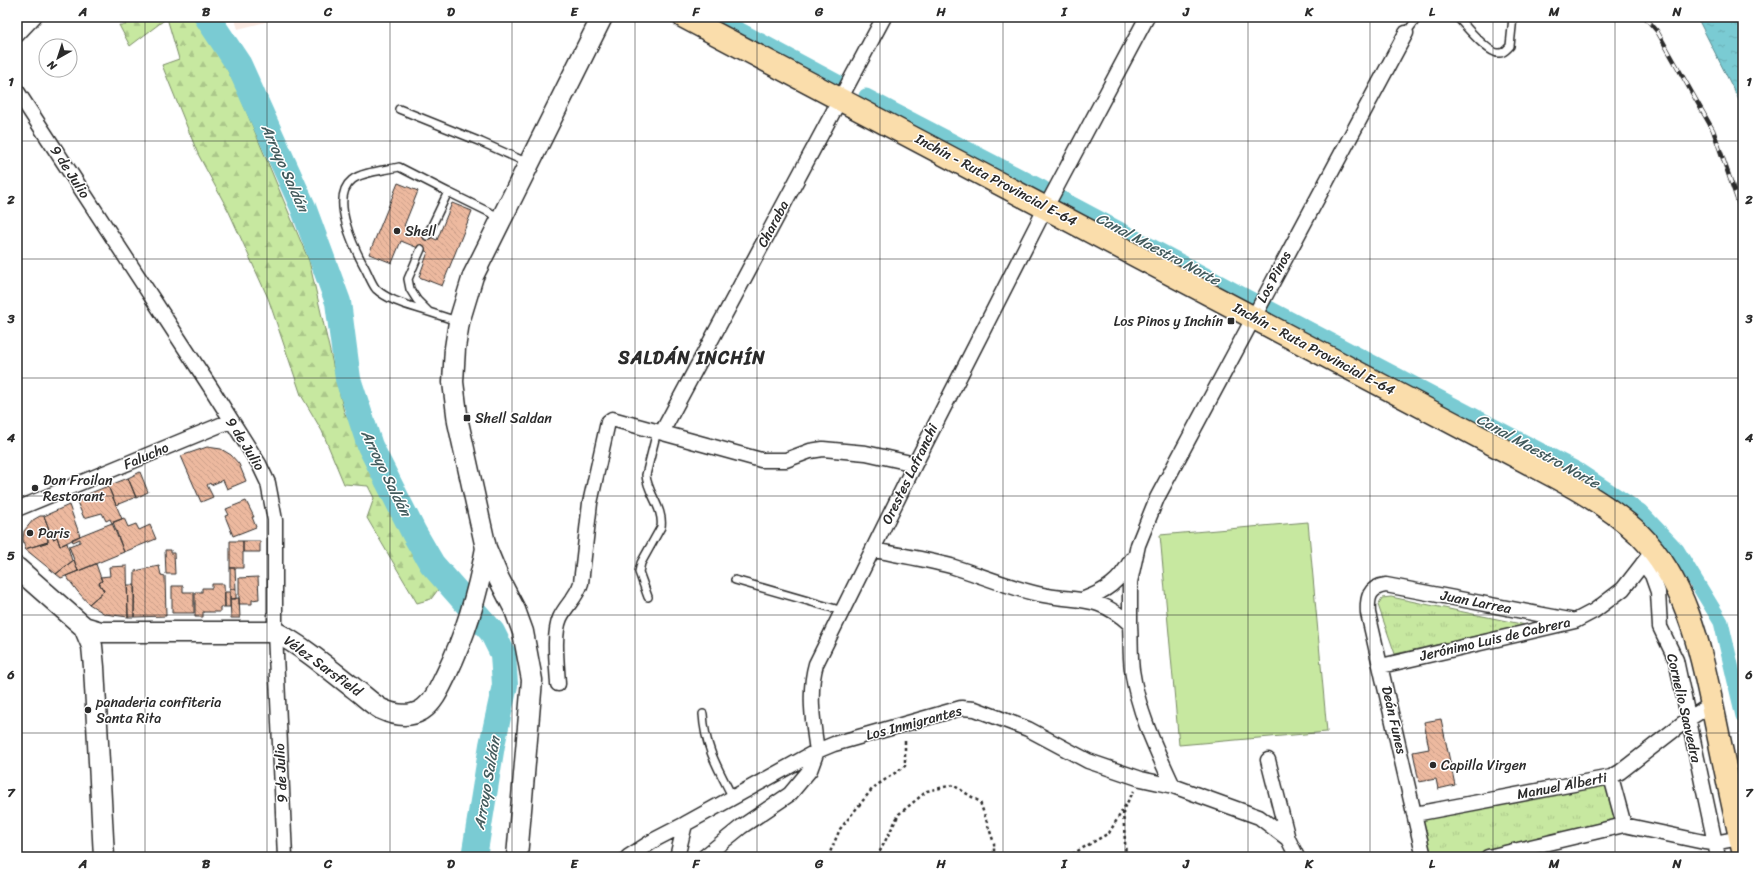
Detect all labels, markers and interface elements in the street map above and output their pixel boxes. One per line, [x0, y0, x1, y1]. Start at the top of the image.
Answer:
text: A [78, 0, 87, 23]
text: B [202, 0, 211, 23]
text: C [323, 0, 333, 23]
text: D [447, 0, 455, 23]
text: E [570, 0, 579, 23]
text: F [691, 0, 700, 23]
text: G [814, 0, 824, 23]
text: H [935, 0, 946, 23]
text: I [1060, 0, 1068, 23]
text: J [1182, 0, 1190, 23]
text: K [1304, 0, 1314, 23]
text: L [1429, 0, 1436, 23]
text: M [1548, 0, 1560, 23]
text: N [1671, 0, 1682, 23]
north arrow [38, 38, 78, 78]
text: N [43, 55, 62, 76]
text: 1 [8, 70, 14, 93]
text: 1 [1746, 70, 1752, 93]
water label: Arroyo Saldán [254, 119, 317, 218]
street label: Inchín - Ruta Provincial E-64 [909, 126, 1082, 234]
street label: 9 de Julio [43, 140, 97, 204]
text: 2 [6, 188, 15, 211]
text: 2 [1744, 188, 1753, 211]
street label: Charaba [750, 196, 796, 252]
water label: Canal Maestro Norte [1091, 205, 1226, 293]
place label: Shell [405, 219, 437, 244]
marker: Shell [392, 226, 402, 236]
street label: Los Pinos [1250, 246, 1298, 308]
street label: Inchín - Ruta Provincial E-64 [1227, 295, 1400, 403]
text: 3 [6, 307, 15, 330]
text: 3 [1744, 307, 1753, 330]
place label: Los Pinos y Inchín [1114, 309, 1223, 334]
marker: Los Pinos y Inchín [1226, 316, 1236, 326]
district label: SALDÁN INCHÍN [617, 342, 766, 374]
place label: Shell Saldan [475, 406, 552, 431]
water label: Canal Maestro Norte [1472, 406, 1605, 496]
street label: 9 de Julio [219, 412, 271, 476]
marker: Shell Saldan [462, 413, 472, 423]
street label: Orestes Lafranchi [875, 418, 946, 529]
water label: Arroyo Saldán [353, 424, 419, 522]
text: 4 [6, 426, 16, 449]
text: 4 [1744, 426, 1754, 449]
street label: Falucho [119, 435, 173, 477]
place label: Don Froilan Restorant [43, 468, 113, 509]
marker: Don Froilan Restorant [30, 483, 40, 493]
place label: Paris [38, 521, 70, 546]
marker: Paris [25, 528, 35, 538]
text: 5 [7, 544, 15, 567]
text: 5 [1745, 544, 1753, 567]
street label: Juan Larrea [1438, 583, 1514, 621]
street label: Jerónimo Luis de Cabrera [1416, 610, 1573, 669]
street label: Vélez Sarsfield [278, 629, 369, 704]
street label: Cornelio Saavedra [1659, 651, 1709, 766]
text: 6 [6, 663, 15, 686]
text: 6 [1744, 663, 1753, 686]
street label: Deán Funes [1374, 684, 1414, 757]
place label: panaderia confiteria Santa Rita [95, 690, 221, 731]
street label: Los Inmigrantes [863, 698, 965, 748]
marker: panaderia confiteria Santa Rita [83, 705, 93, 715]
water label: Arroyo Saldán [466, 733, 508, 832]
street label: 9 de Julio [267, 743, 295, 803]
place label: Capilla Virgen [1441, 753, 1527, 778]
marker: Capilla Virgen [1428, 760, 1438, 770]
street label: Manuel Alberti [1515, 765, 1610, 807]
text: 7 [7, 781, 16, 804]
text: 7 [1745, 781, 1754, 804]
text: A [78, 852, 87, 874]
text: B [202, 852, 211, 874]
text: C [323, 852, 333, 874]
text: D [447, 852, 455, 874]
text: E [570, 852, 579, 874]
text: F [691, 852, 700, 874]
text: G [814, 852, 824, 874]
text: H [935, 852, 946, 874]
text: I [1060, 852, 1068, 874]
text: J [1182, 852, 1190, 874]
text: K [1304, 852, 1314, 874]
text: L [1429, 852, 1436, 874]
text: M [1548, 852, 1560, 874]
text: N [1671, 852, 1682, 874]

